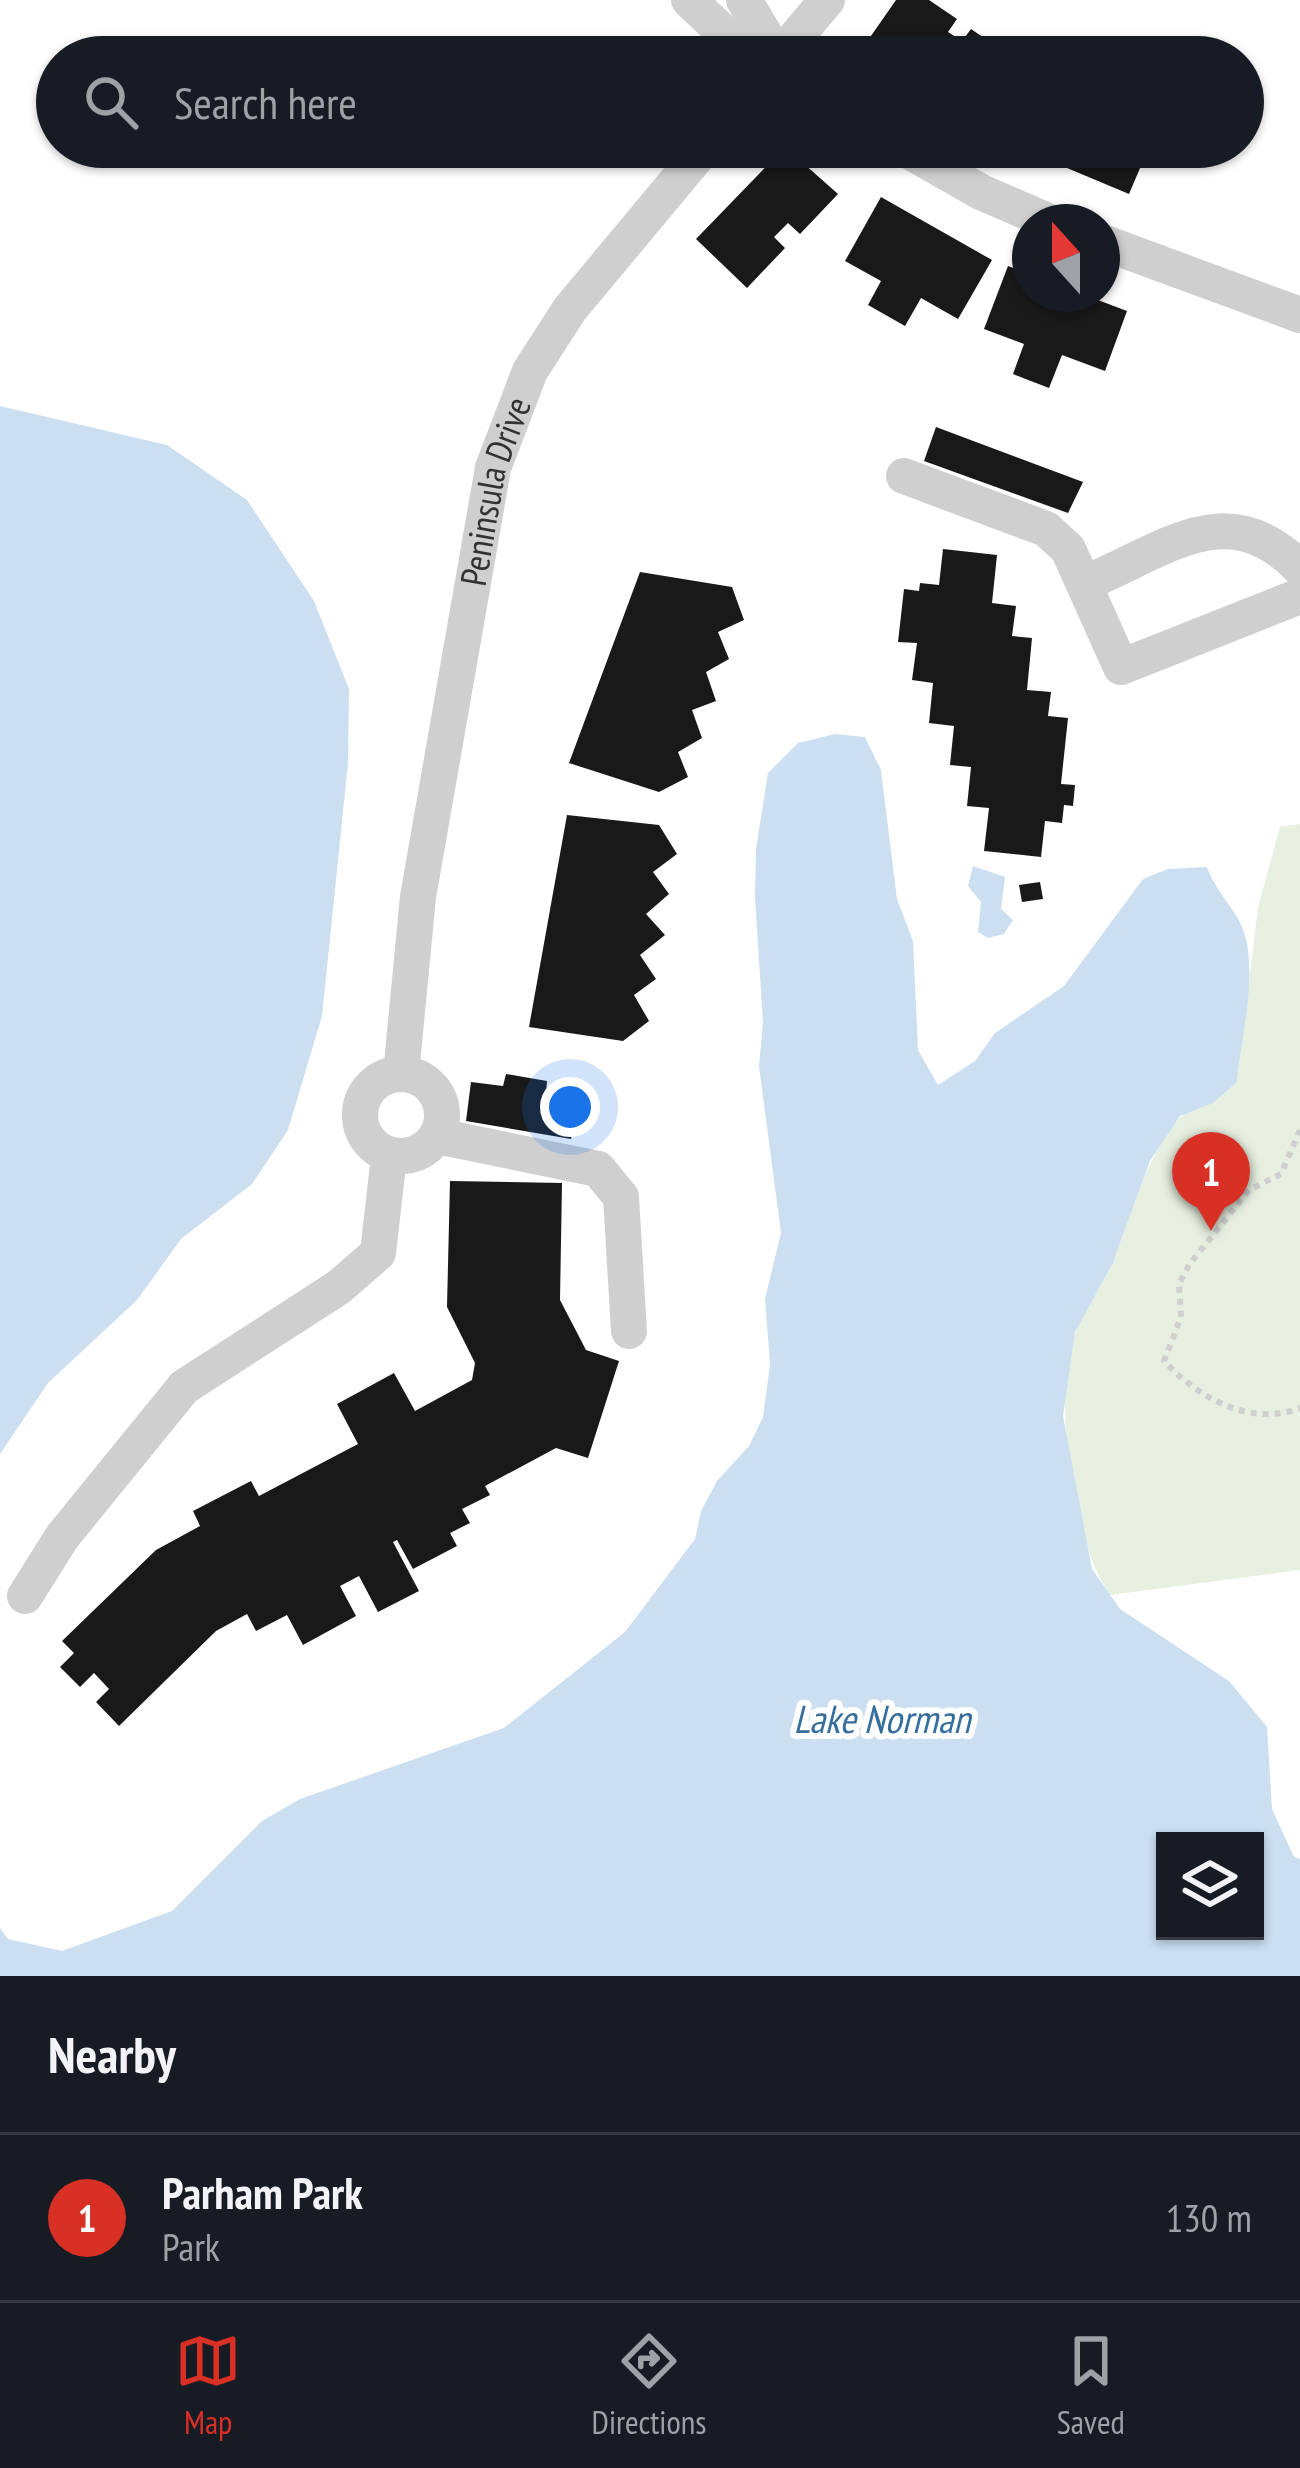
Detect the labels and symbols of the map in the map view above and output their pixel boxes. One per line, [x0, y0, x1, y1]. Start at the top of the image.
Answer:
north arrow [1012, 204, 1120, 312]
street label: Peninsula Drive [449, 390, 541, 589]
your location [540, 1077, 600, 1137]
pin: 1 [1172, 1132, 1250, 1231]
water label: Lake Norman [794, 1693, 972, 1744]

